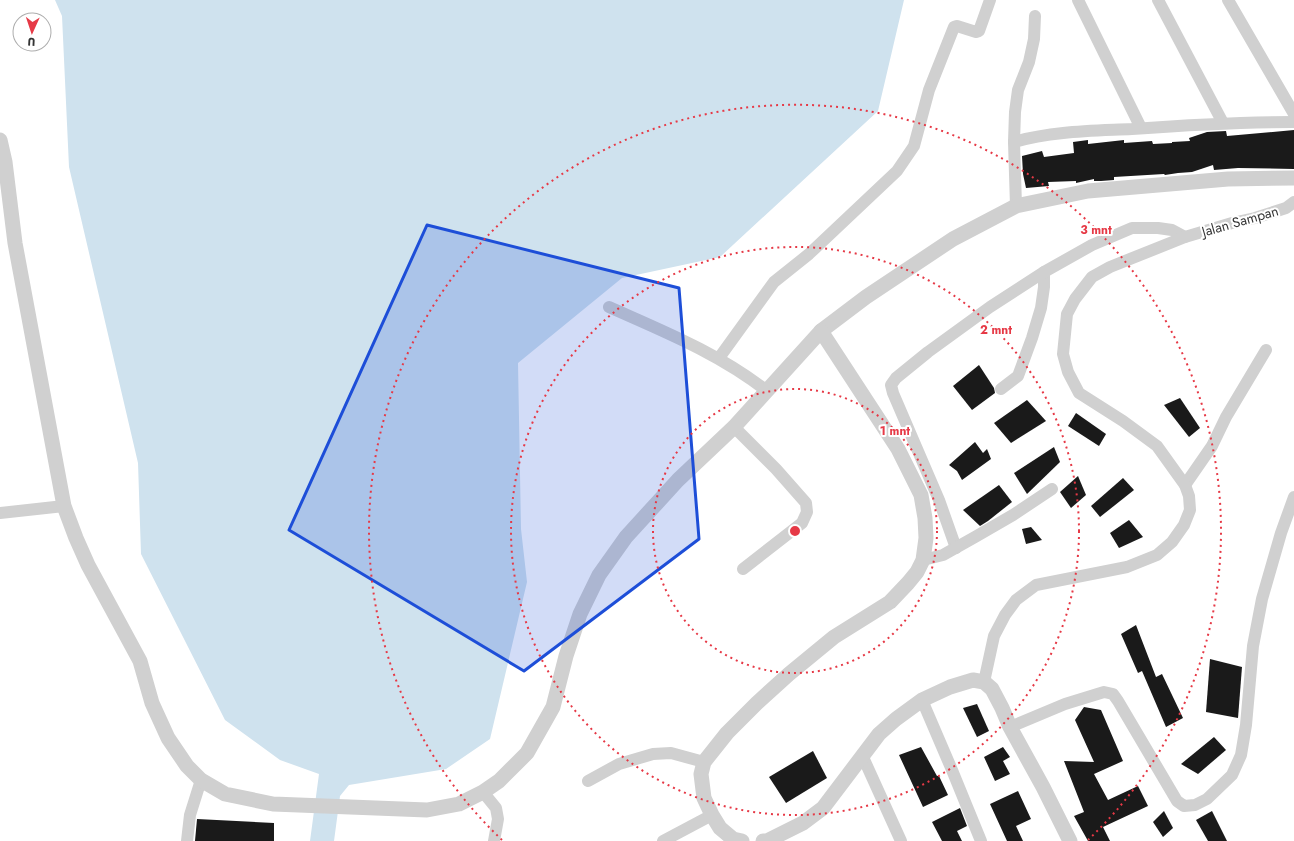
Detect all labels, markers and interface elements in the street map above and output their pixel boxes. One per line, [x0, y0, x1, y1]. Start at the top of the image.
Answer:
north arrow [12, 12, 52, 52]
text: U [27, 34, 36, 50]
street label: Jalan Sampan [1197, 200, 1281, 242]
text: 3 mnt [1080, 221, 1112, 239]
text: 2 mnt [980, 321, 1012, 339]
text: 1 mnt [880, 422, 910, 440]
centre of rings [788, 524, 802, 538]

